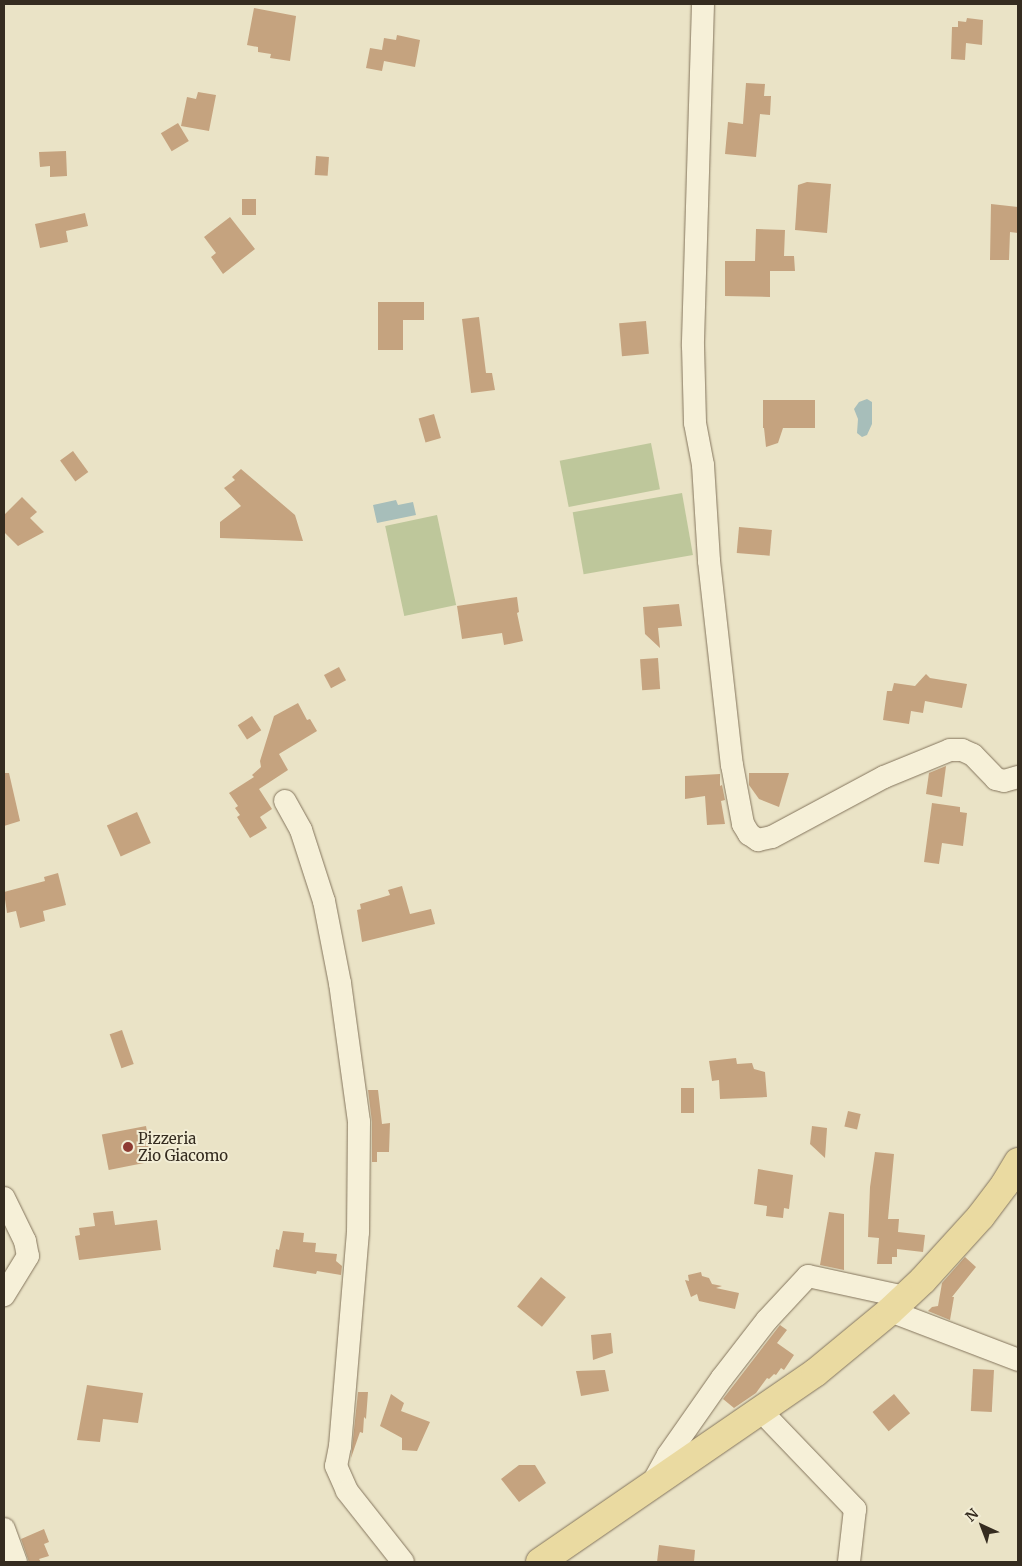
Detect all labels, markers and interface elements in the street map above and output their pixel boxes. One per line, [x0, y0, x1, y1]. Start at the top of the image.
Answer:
place label: Pizzeria Zio Giacomo [138, 1129, 228, 1164]
marker: Pizzeria Zio Giacomo [122, 1141, 134, 1153]
north arrow [957, 1501, 1007, 1551]
text: N [962, 1505, 982, 1525]

